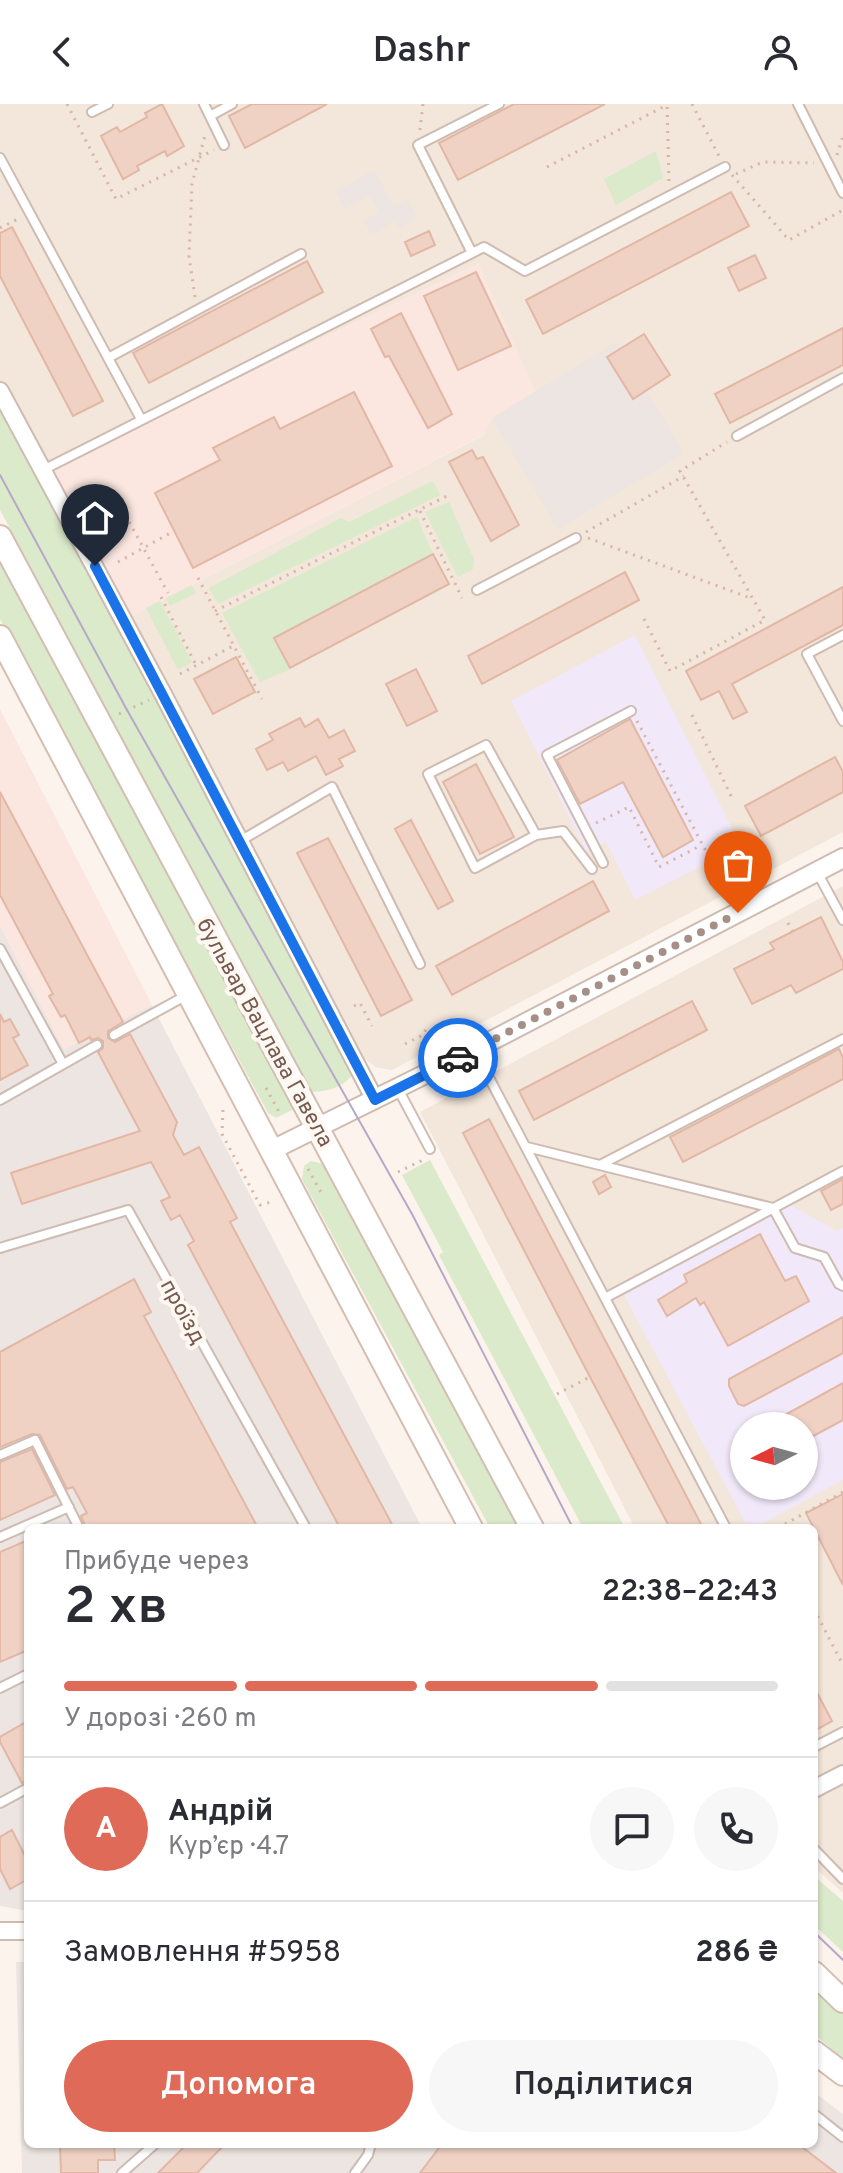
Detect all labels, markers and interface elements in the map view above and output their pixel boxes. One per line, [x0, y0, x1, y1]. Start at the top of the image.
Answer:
text: Dashr [373, 29, 470, 75]
icon: back [40, 30, 84, 74]
icon: person [759, 30, 803, 74]
pin [61, 484, 129, 566]
icon: home [73, 496, 117, 540]
pin [704, 831, 772, 913]
icon: bag [716, 843, 760, 887]
street label: бульвар Вацлава Гавела [190, 914, 338, 1152]
courier [418, 1018, 498, 1098]
icon: car [436, 1036, 480, 1080]
street label: проїзд [153, 1275, 211, 1349]
north arrow [730, 1412, 818, 1500]
map controls [730, 1412, 818, 1500]
text: Прибуде через [64, 1546, 250, 1579]
text: 22:38–22:43 [602, 1574, 778, 1611]
text: 2 хв [64, 1576, 168, 1642]
text: У дорозі · 260 m [64, 1703, 257, 1736]
button: chat [590, 1787, 674, 1871]
button: phone [694, 1787, 778, 1871]
text: Андрій [168, 1794, 273, 1831]
text: А [95, 1811, 117, 1848]
text: Кур’єр · 4.7 [168, 1831, 289, 1864]
text: Замовлення #5958 [64, 1935, 341, 1972]
text: 286 ₴ [695, 1935, 778, 1972]
button: Допомога [64, 2040, 413, 2132]
button: Поділитися [429, 2040, 778, 2132]

